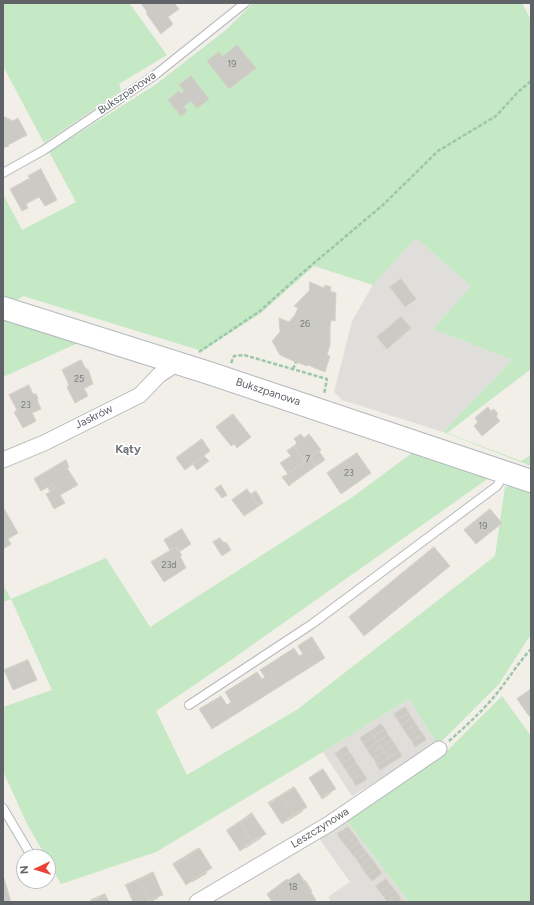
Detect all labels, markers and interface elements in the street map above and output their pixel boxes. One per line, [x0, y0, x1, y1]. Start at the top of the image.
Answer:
house number: 19 [228, 59, 236, 69]
street label: Bukszpanowa [95, 69, 159, 117]
house number: 26 [300, 319, 310, 329]
house number: 25 [74, 374, 84, 384]
street label: Bukszpanowa [234, 375, 302, 409]
house number: 23 [21, 400, 31, 410]
street label: Jaskrów [73, 402, 115, 432]
district label: Kąty [115, 442, 141, 456]
house number: 7 [306, 454, 310, 464]
house number: 23 [344, 468, 354, 478]
house number: 19 [479, 521, 487, 531]
house number: 23d [161, 560, 177, 570]
street label: Leszczynowa [289, 805, 351, 851]
north arrow [16, 849, 56, 889]
text: N [18, 865, 31, 875]
house number: 18 [288, 882, 298, 892]

